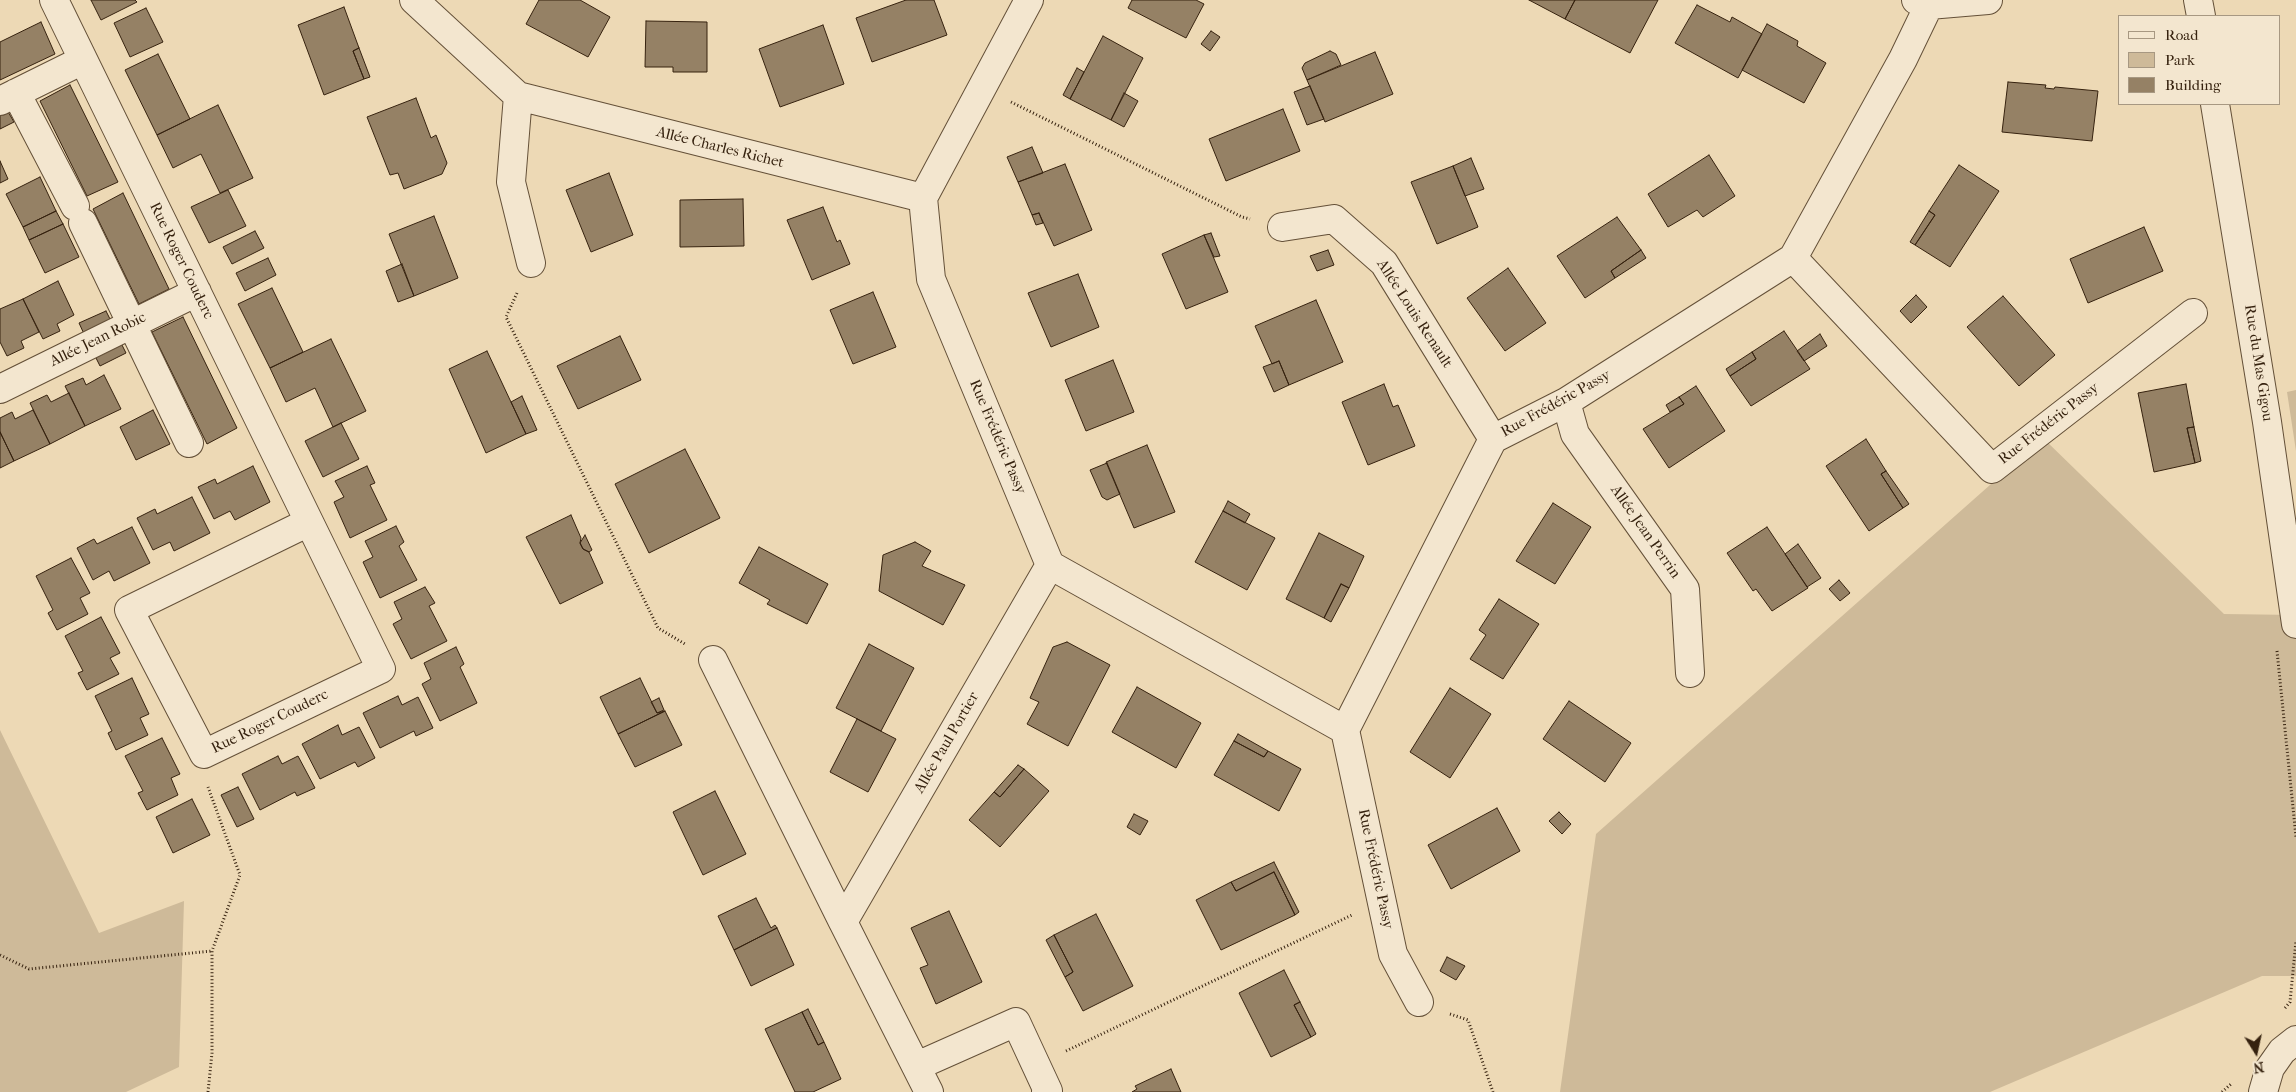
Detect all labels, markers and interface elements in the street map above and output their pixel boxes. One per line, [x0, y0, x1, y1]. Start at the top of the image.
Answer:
legend [2118, 15, 2281, 105]
text: Road [2165, 26, 2198, 44]
text: Park [2165, 51, 2195, 69]
text: Building [2165, 76, 2221, 94]
street label: Allée Charles Richet [654, 123, 786, 173]
street label: Rue Roger Couderc [145, 200, 217, 322]
street label: Allée Louis Renault [1372, 256, 1456, 372]
street label: Rue du Mas Gigou [2240, 303, 2276, 423]
street label: Allée Jean Robic [47, 309, 149, 371]
street label: Rue Frédéric Passy [1498, 366, 1614, 442]
street label: Rue Frédéric Passy [965, 377, 1029, 497]
street label: Rue Frédéric Passy [1995, 379, 2103, 469]
street label: Allée Jean Perrin [1606, 482, 1684, 582]
street label: Rue Roger Couderc [209, 686, 331, 758]
street label: Allée Paul Portier [911, 689, 983, 797]
street label: Rue Frédéric Passy [1353, 807, 1397, 931]
north arrow [2231, 1027, 2281, 1077]
text: N [2252, 1058, 2265, 1077]

